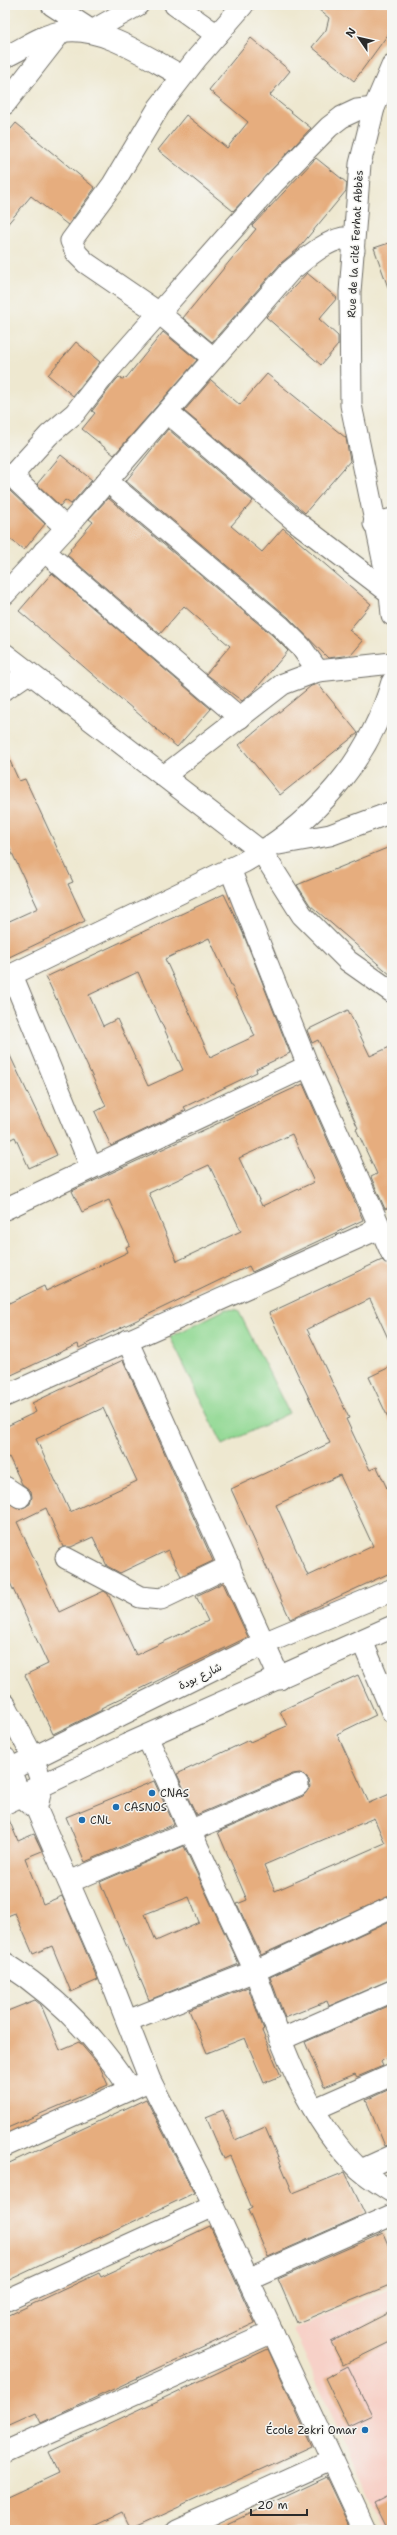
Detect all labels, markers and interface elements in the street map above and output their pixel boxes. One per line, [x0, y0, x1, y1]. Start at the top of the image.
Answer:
north arrow [339, 18, 379, 58]
text: N [342, 25, 360, 40]
street label: Rue de la cité Ferhat Abbès [344, 170, 367, 318]
street label: شارع بودة [176, 1659, 225, 1694]
place label: CNAS [160, 1786, 189, 1801]
marker: CNAS [147, 1788, 157, 1798]
place label: CASNOS [124, 1800, 167, 1815]
marker: CASNOS [111, 1802, 121, 1812]
place label: CNL [90, 1813, 111, 1828]
marker: CNL [77, 1815, 87, 1825]
place label: École Zekri Omar [266, 2422, 357, 2438]
marker: École Zekri Omar [360, 2425, 370, 2435]
scale bar [251, 2491, 307, 2517]
text: 20 m [257, 2497, 288, 2513]

